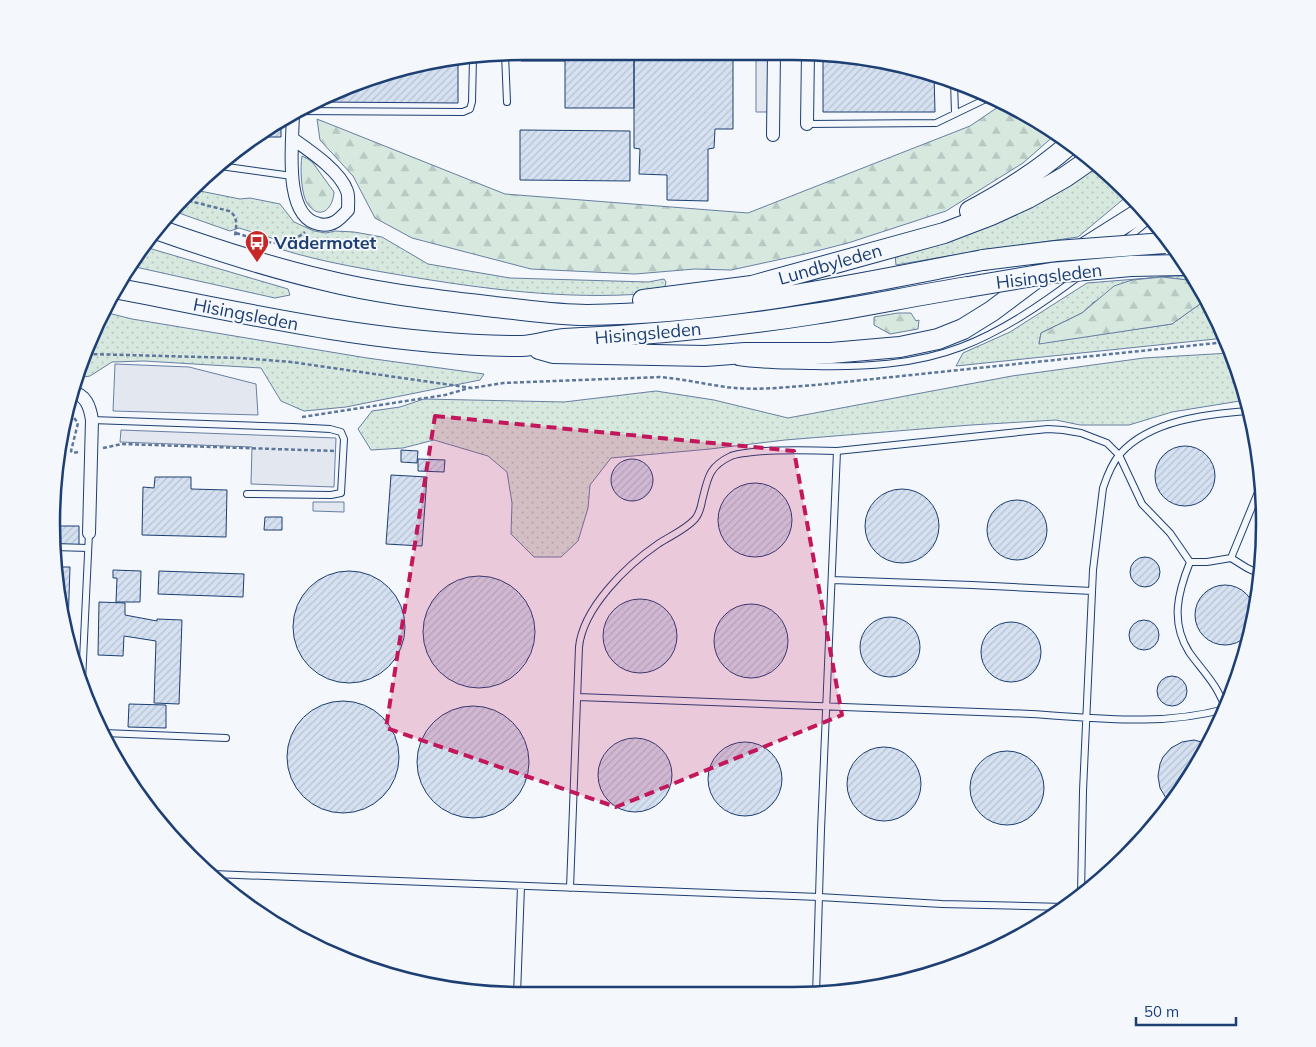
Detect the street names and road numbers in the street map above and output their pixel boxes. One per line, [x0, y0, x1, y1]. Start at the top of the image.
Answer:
street label: Lundbyleden [775, 238, 885, 290]
street label: Hisingsleden [995, 258, 1103, 294]
street label: Hisingsleden [191, 293, 301, 335]
street label: Hisingsleden [594, 317, 702, 349]

